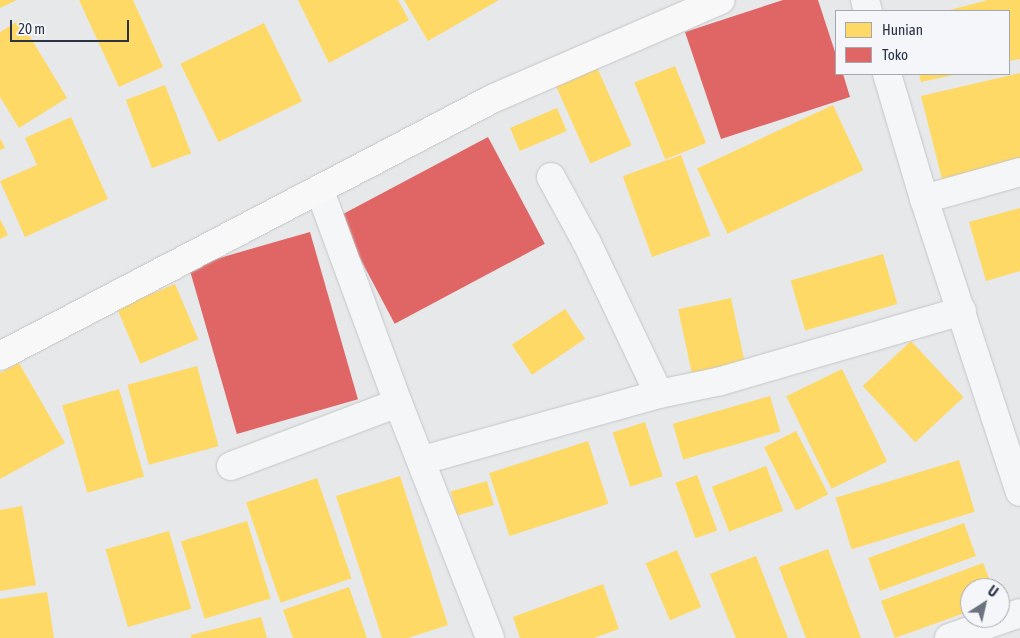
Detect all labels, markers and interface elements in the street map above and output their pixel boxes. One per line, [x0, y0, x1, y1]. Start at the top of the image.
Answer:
scale bar [12, 10, 131, 42]
legend [835, 10, 1010, 75]
text: 20 m [18, 20, 45, 37]
text: Hunian [882, 21, 923, 38]
text: Toko [882, 46, 908, 63]
north arrow [960, 578, 1010, 628]
text: U [985, 583, 1001, 600]

